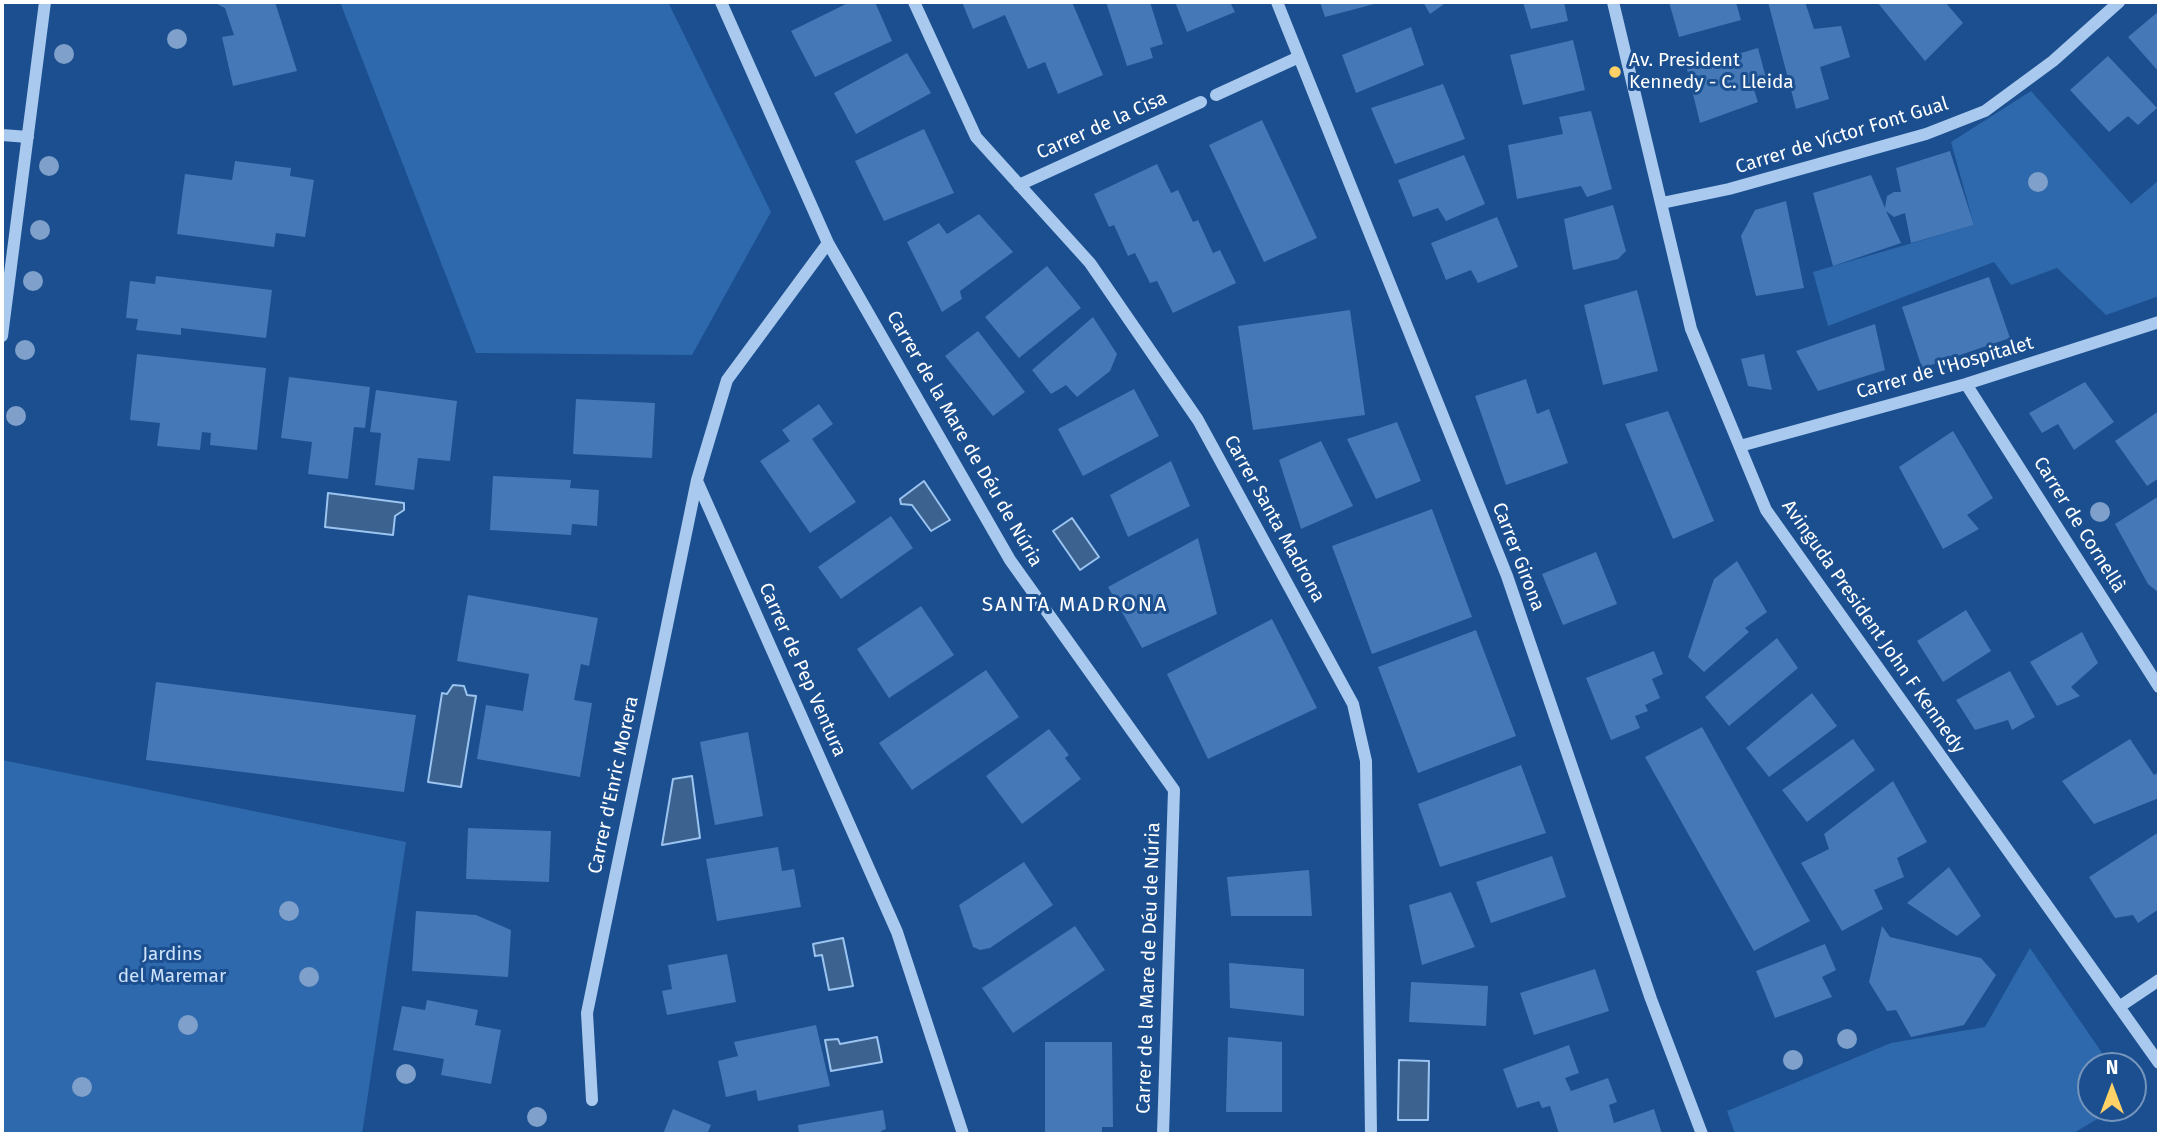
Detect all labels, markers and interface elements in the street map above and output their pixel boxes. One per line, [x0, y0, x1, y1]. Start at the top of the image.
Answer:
place label: Av. President Kennedy - C. Lleida [1629, 50, 1794, 94]
marker: Av. President Kennedy - C. Lleida [1607, 64, 1623, 80]
street label: Carrer de la Cisa [1033, 87, 1171, 165]
street label: Carrer de Víctor Font Gual [1733, 93, 1951, 179]
street label: Carrer de la Mare de Déu de Núria [881, 307, 1047, 571]
street label: Carrer de l'Hospitalet [1854, 332, 2036, 404]
street label: Carrer Santa Madrona [1219, 432, 1329, 606]
street label: Carrer de Cornellà [2028, 453, 2130, 597]
street label: Avinguda President John F Kennedy [1776, 496, 1970, 758]
street label: Carrer Girona [1487, 500, 1549, 614]
street label: Carrer de Pep Ventura [753, 579, 851, 761]
district label: SANTA MADRONA [983, 592, 1167, 618]
street label: Carrer d'Enric Morera [584, 694, 644, 876]
street label: Carrer de la Mare de Déu de Núria [1133, 822, 1165, 1114]
park label: Jardins del Maremar [118, 944, 226, 988]
north arrow [2077, 1052, 2147, 1122]
text: N [2106, 1056, 2118, 1079]

